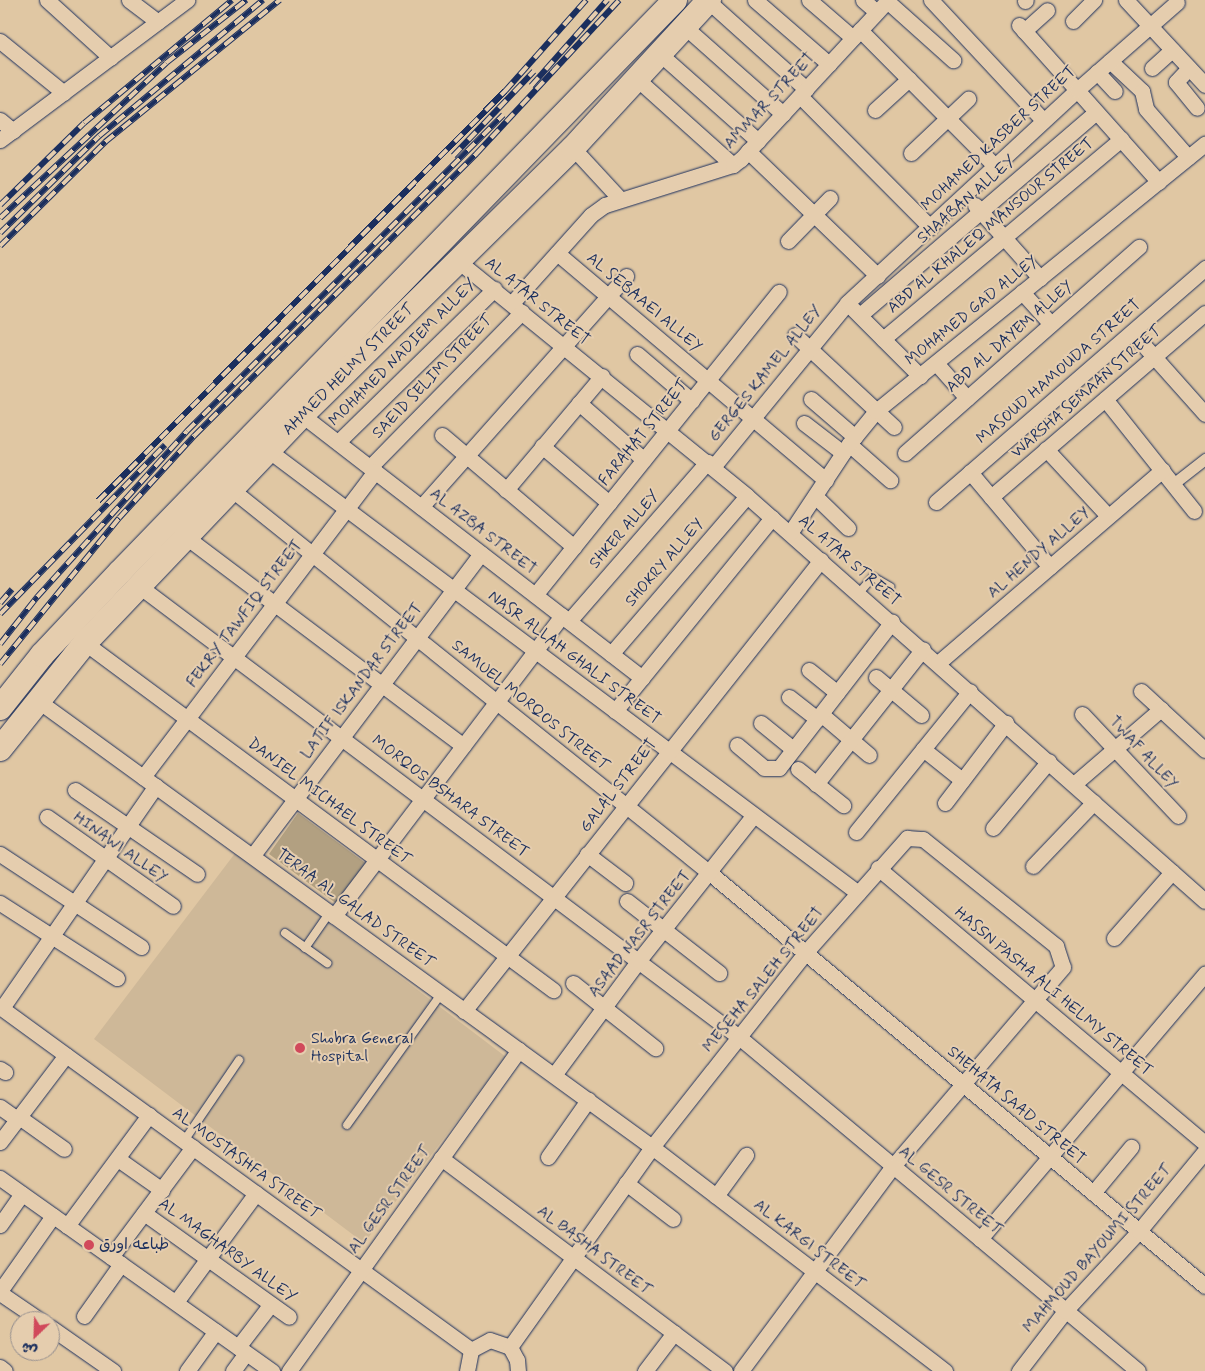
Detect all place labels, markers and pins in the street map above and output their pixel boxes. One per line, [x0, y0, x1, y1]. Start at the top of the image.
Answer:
place label: Shobra General Hospital [311, 1029, 416, 1067]
marker: Shobra General Hospital [293, 1041, 307, 1055]
place label: طباعه اورق [99, 1235, 169, 1255]
marker: طباعه اورق [83, 1239, 95, 1251]

